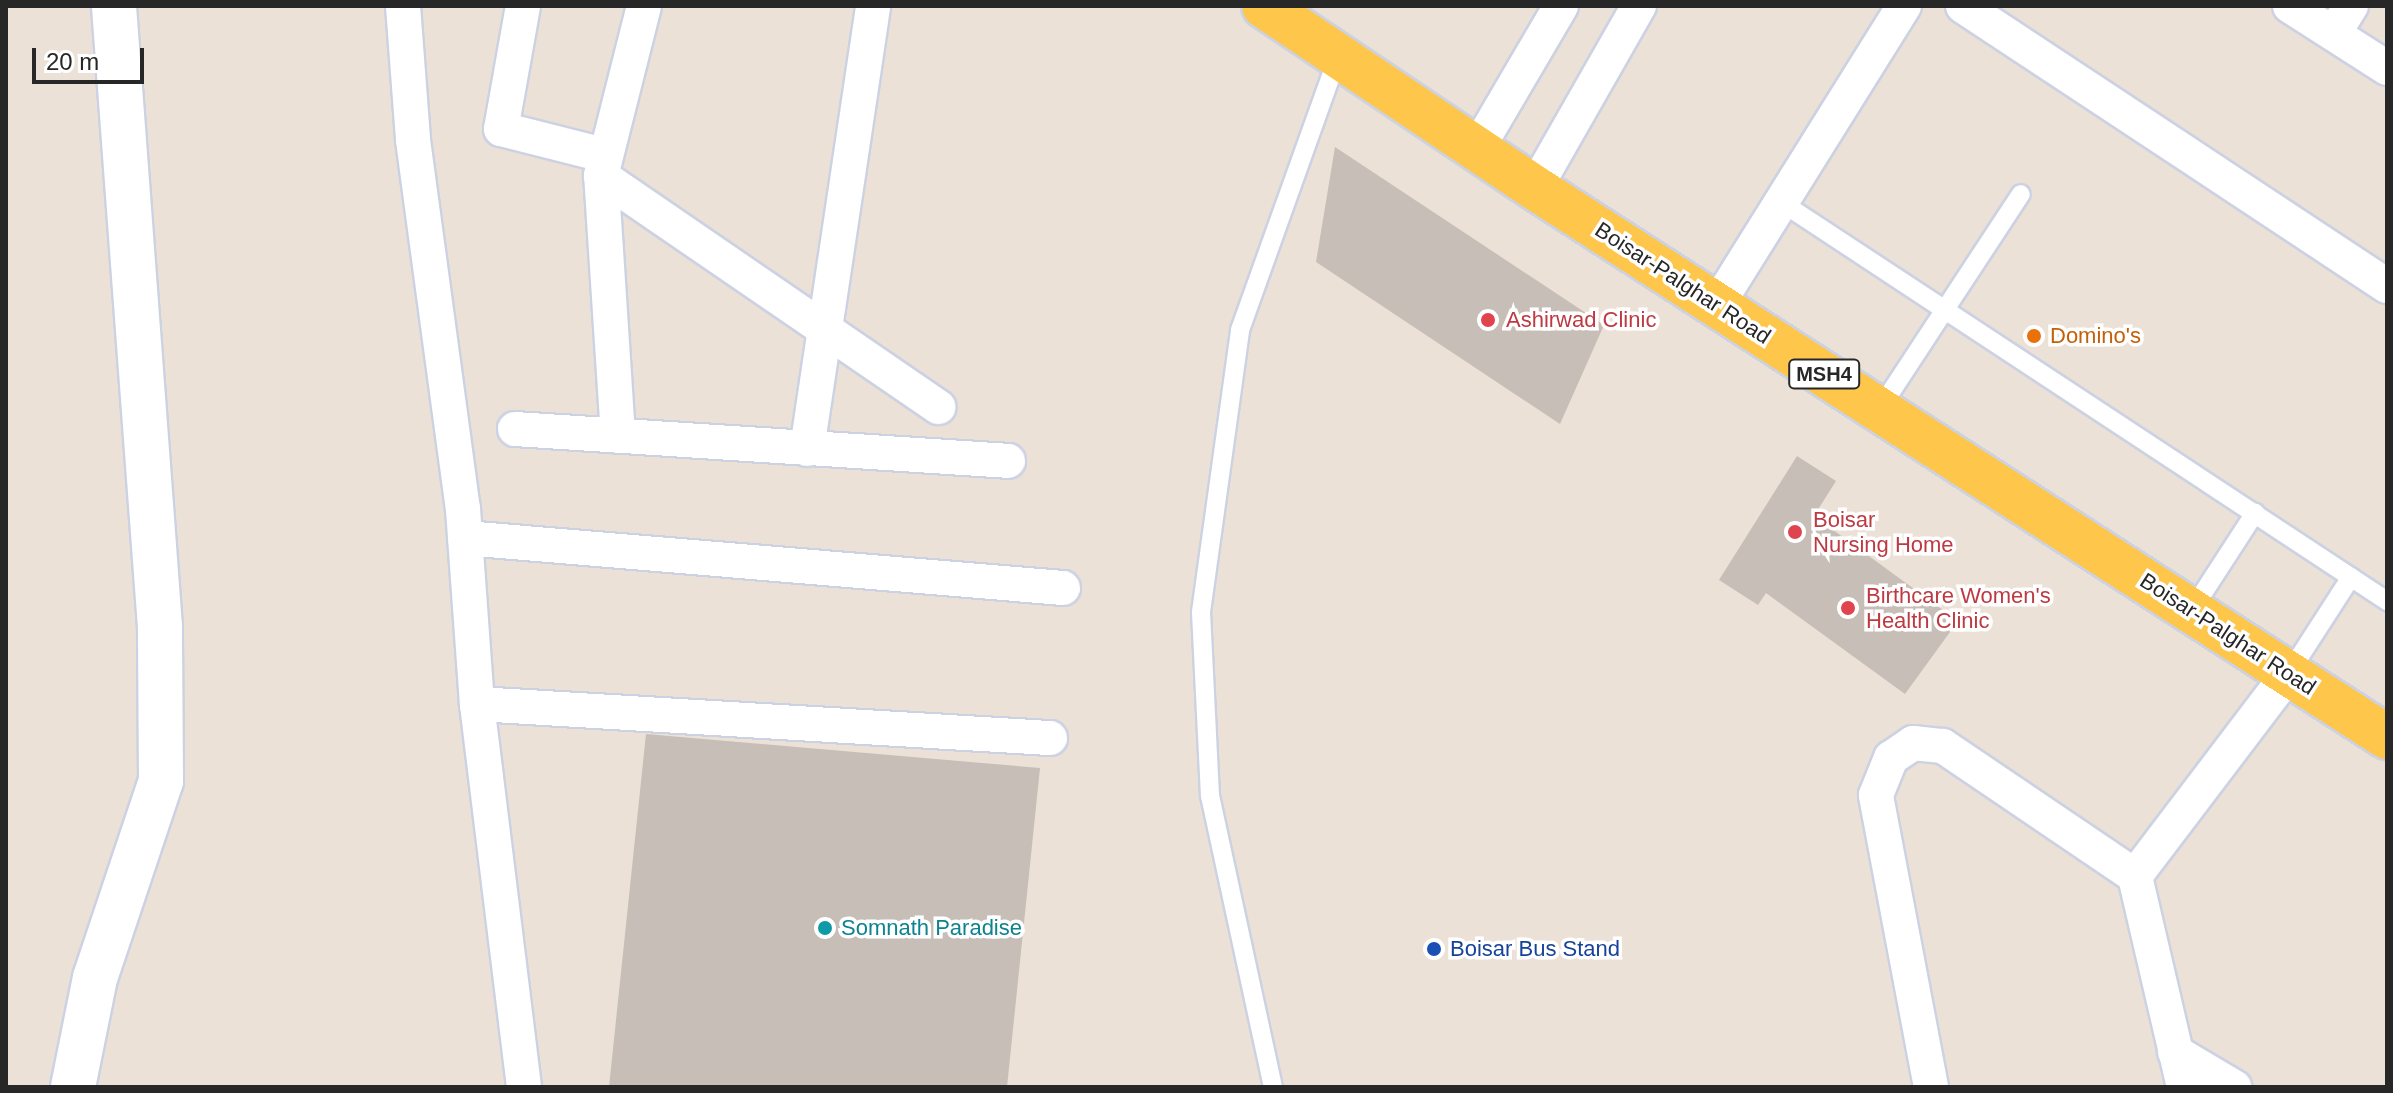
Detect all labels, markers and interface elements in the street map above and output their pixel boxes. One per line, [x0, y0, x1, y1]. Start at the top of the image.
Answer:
scale bar [36, 32, 148, 82]
text: 20 m [46, 48, 99, 75]
street label: Boisar-Palghar Road [1590, 216, 1776, 350]
place label: Ashirwad Clinic [1506, 307, 1656, 333]
marker: Ashirwad Clinic [1477, 309, 1499, 331]
place label: Domino's [2050, 323, 2141, 349]
marker: Domino's [2025, 327, 2043, 345]
road number: MSH4 [1788, 358, 1860, 390]
place label: Boisar Nursing Home [1813, 506, 1954, 558]
marker: Boisar Nursing Home [1784, 521, 1806, 543]
street label: Boisar-Palghar Road [2135, 567, 2321, 701]
place label: Birthcare Women's Health Clinic [1866, 582, 2051, 634]
marker: Birthcare Women's Health Clinic [1837, 597, 1859, 619]
place label: Somnath Paradise [841, 915, 1022, 941]
marker: Somnath Paradise [816, 919, 834, 937]
place label: Boisar Bus Stand [1450, 936, 1620, 962]
marker: Boisar Bus Stand [1425, 940, 1443, 958]

